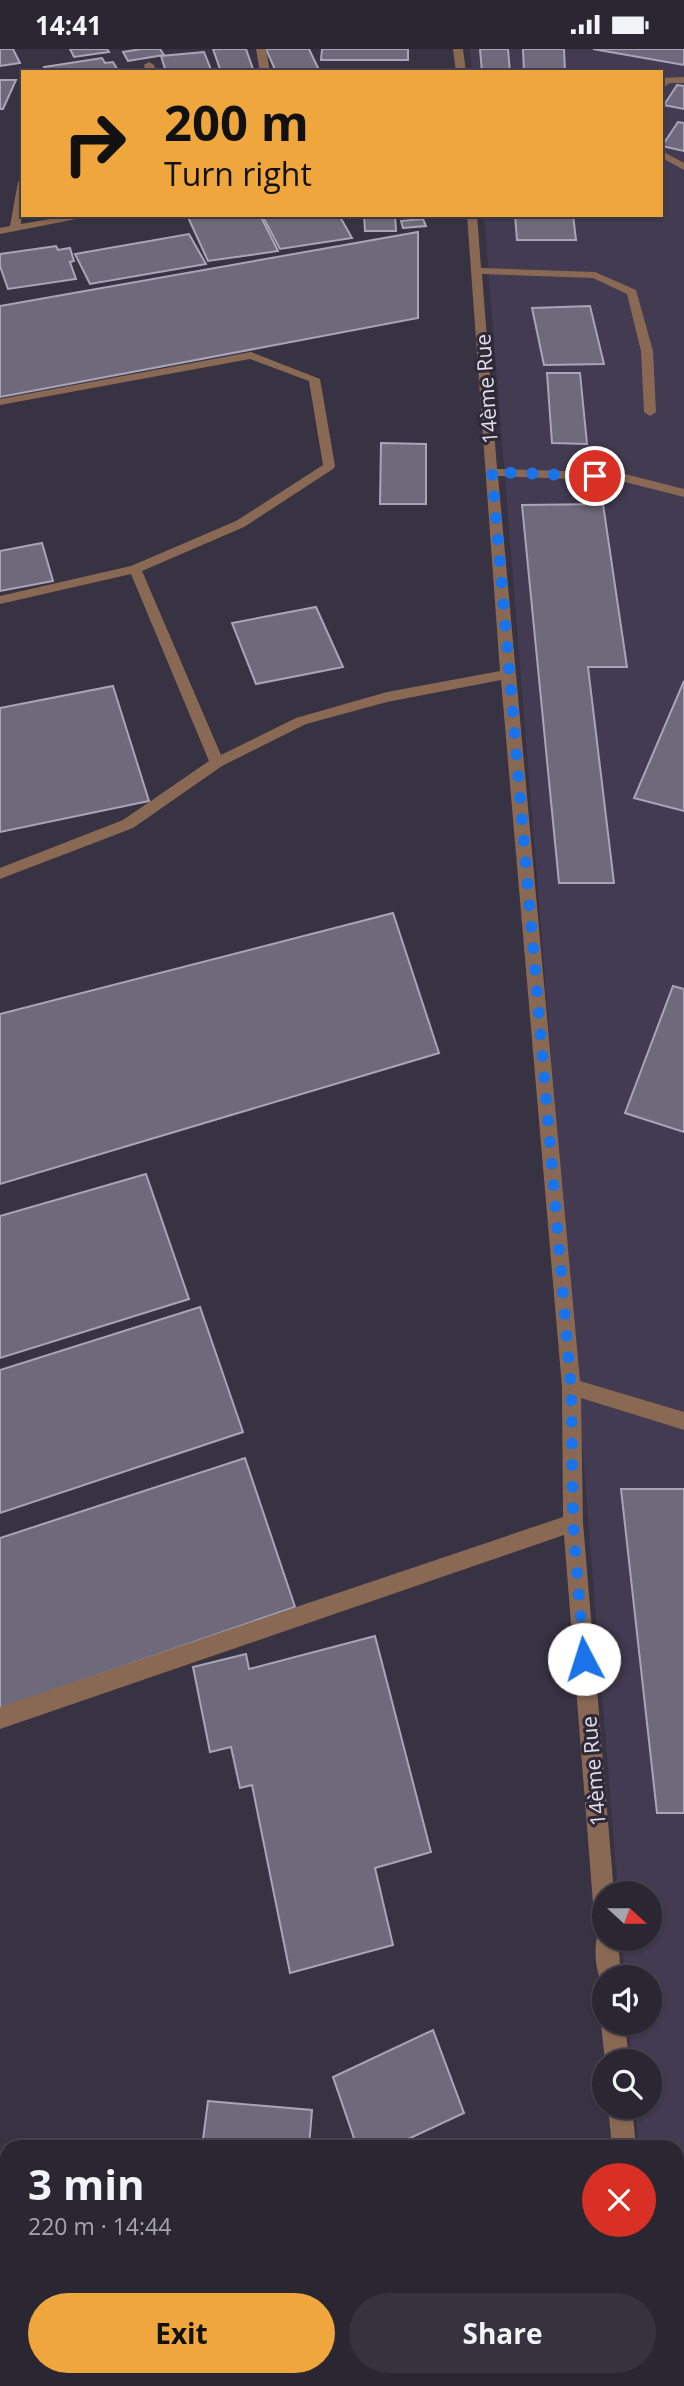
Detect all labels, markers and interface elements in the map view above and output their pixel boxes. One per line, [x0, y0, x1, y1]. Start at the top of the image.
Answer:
text: 14:41 [35, 7, 102, 43]
text: 200 m [164, 89, 309, 155]
icon: right [49, 98, 140, 189]
text: Turn right [164, 152, 312, 195]
street label: 14ème Rue [468, 333, 504, 445]
pin [565, 446, 625, 506]
icon: arrive [576, 457, 614, 495]
position arrow [547, 1622, 621, 1696]
street label: 14ème Rue [574, 1715, 612, 1827]
north arrow [592, 1881, 662, 1951]
map controls [592, 1881, 662, 2119]
button: sound [592, 1965, 662, 2035]
button: search [592, 2049, 662, 2119]
text: 3 min [28, 2155, 145, 2212]
button: close [582, 2163, 656, 2237]
text: 220 m · 14:44 [28, 2210, 171, 2242]
button: Exit [28, 2293, 335, 2373]
button: Share [349, 2293, 656, 2373]

